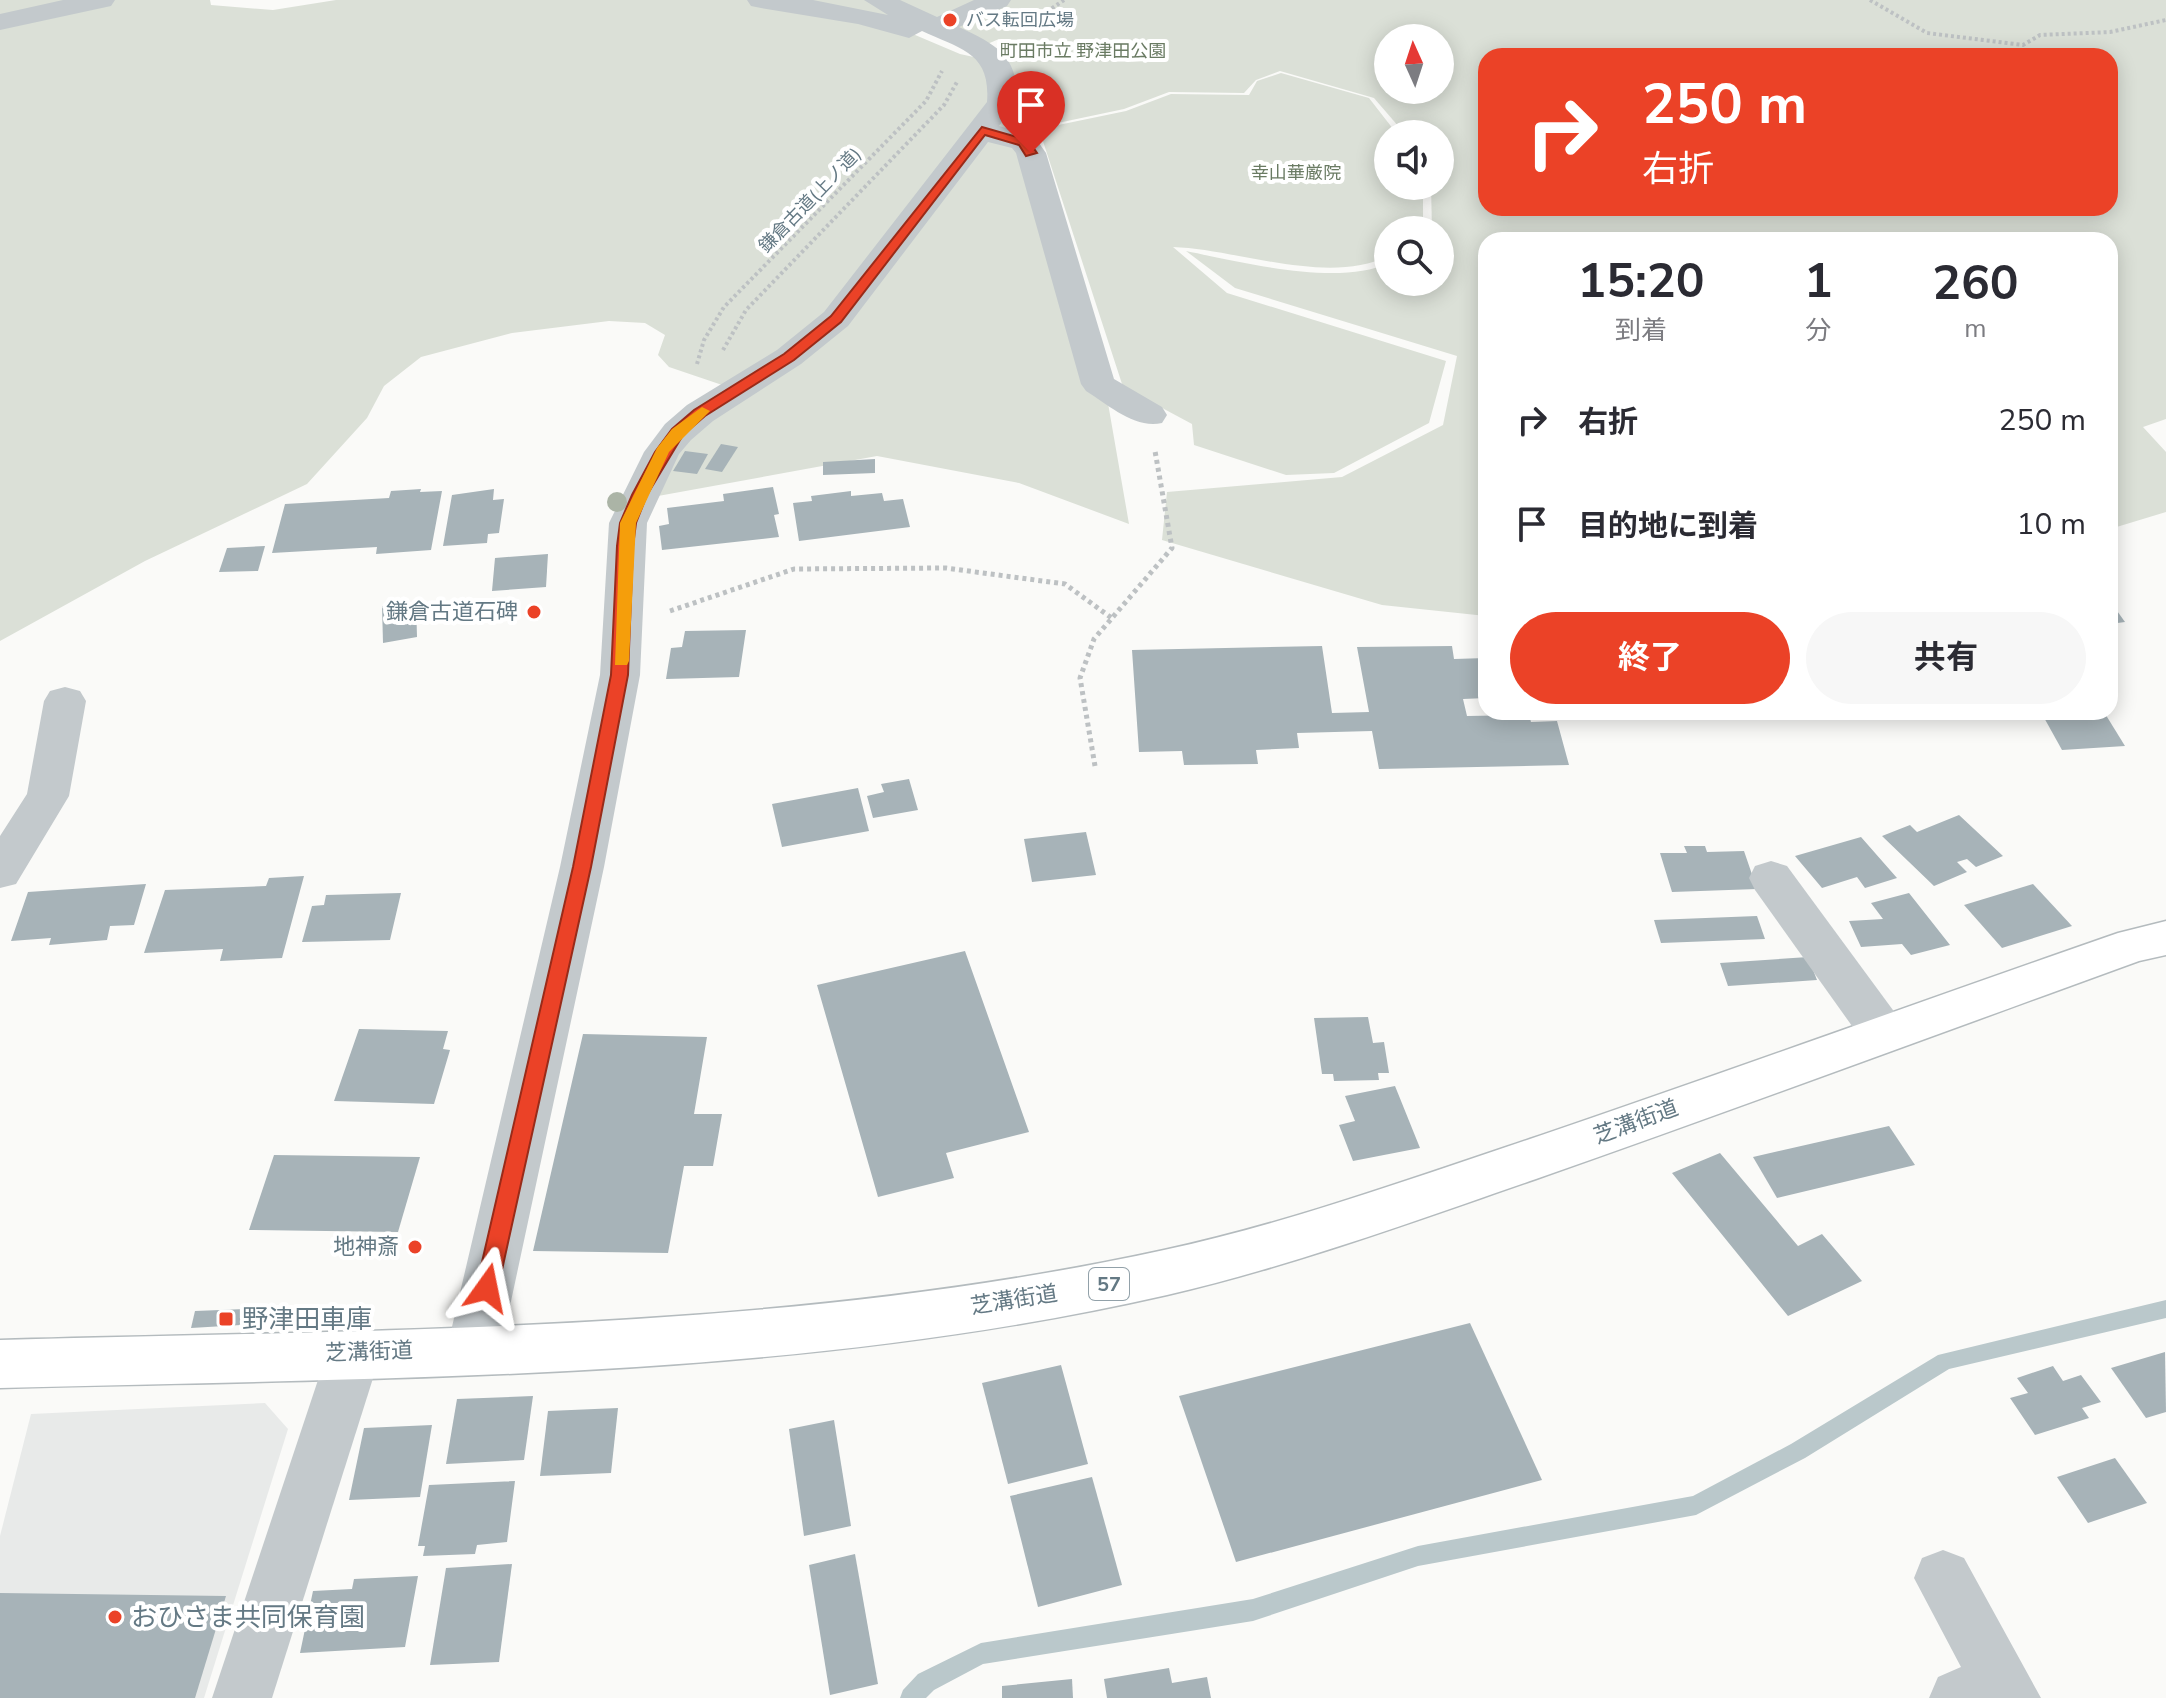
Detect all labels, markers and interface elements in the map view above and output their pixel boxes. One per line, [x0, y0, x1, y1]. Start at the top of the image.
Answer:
place label: バス転回広場 [966, 8, 1074, 32]
marker: バス転回広場 [941, 11, 959, 29]
north arrow [1374, 24, 1454, 104]
map controls [1374, 24, 1454, 296]
park label: 町田市立 野津田公園 [1000, 39, 1166, 63]
text: 250 m [1642, 66, 1807, 143]
pin [997, 71, 1065, 153]
icon: right [1510, 80, 1614, 184]
icon: arrive [1009, 83, 1053, 127]
button: sound [1374, 120, 1454, 200]
street label: 鎌倉古道(上ノ道) [754, 142, 866, 258]
text: 右折 [1642, 145, 1714, 194]
park label: 幸山華厳院 [1251, 161, 1341, 185]
button: search [1374, 216, 1454, 296]
text: 15:20 [1577, 248, 1705, 314]
text: 1 [1804, 248, 1833, 314]
text: 260 [1932, 250, 2019, 316]
text: m [1964, 311, 1986, 346]
text: 到着 [1615, 313, 1667, 348]
text: 分 [1805, 313, 1831, 348]
icon: right [1510, 398, 1554, 442]
text: 250 m [1999, 400, 2086, 441]
text: 右折 [1578, 402, 1638, 443]
icon: arrive [1510, 502, 1554, 546]
text: 10 m [2017, 504, 2086, 545]
text: 目的地に到着 [1578, 506, 1758, 547]
place label: 鎌倉古道石碑 [386, 597, 518, 627]
marker: 鎌倉古道石碑 [525, 603, 543, 621]
button: 終了 [1510, 612, 1790, 704]
button: 共有 [1806, 612, 2086, 704]
street label: 芝溝街道 [1590, 1093, 1682, 1151]
place label: 地神斎 [333, 1232, 399, 1262]
marker: 地神斎 [406, 1238, 424, 1256]
position arrow [445, 1246, 529, 1330]
road number: 57 [1089, 1268, 1129, 1300]
street label: 芝溝街道 [968, 1278, 1060, 1322]
place label: 野津田車庫 [242, 1302, 372, 1337]
marker: 野津田車庫 [217, 1310, 235, 1328]
street label: 芝溝街道 [324, 1335, 414, 1369]
place label: おひさま共同保育園 [131, 1600, 365, 1635]
marker: おひさま共同保育園 [106, 1608, 124, 1626]

